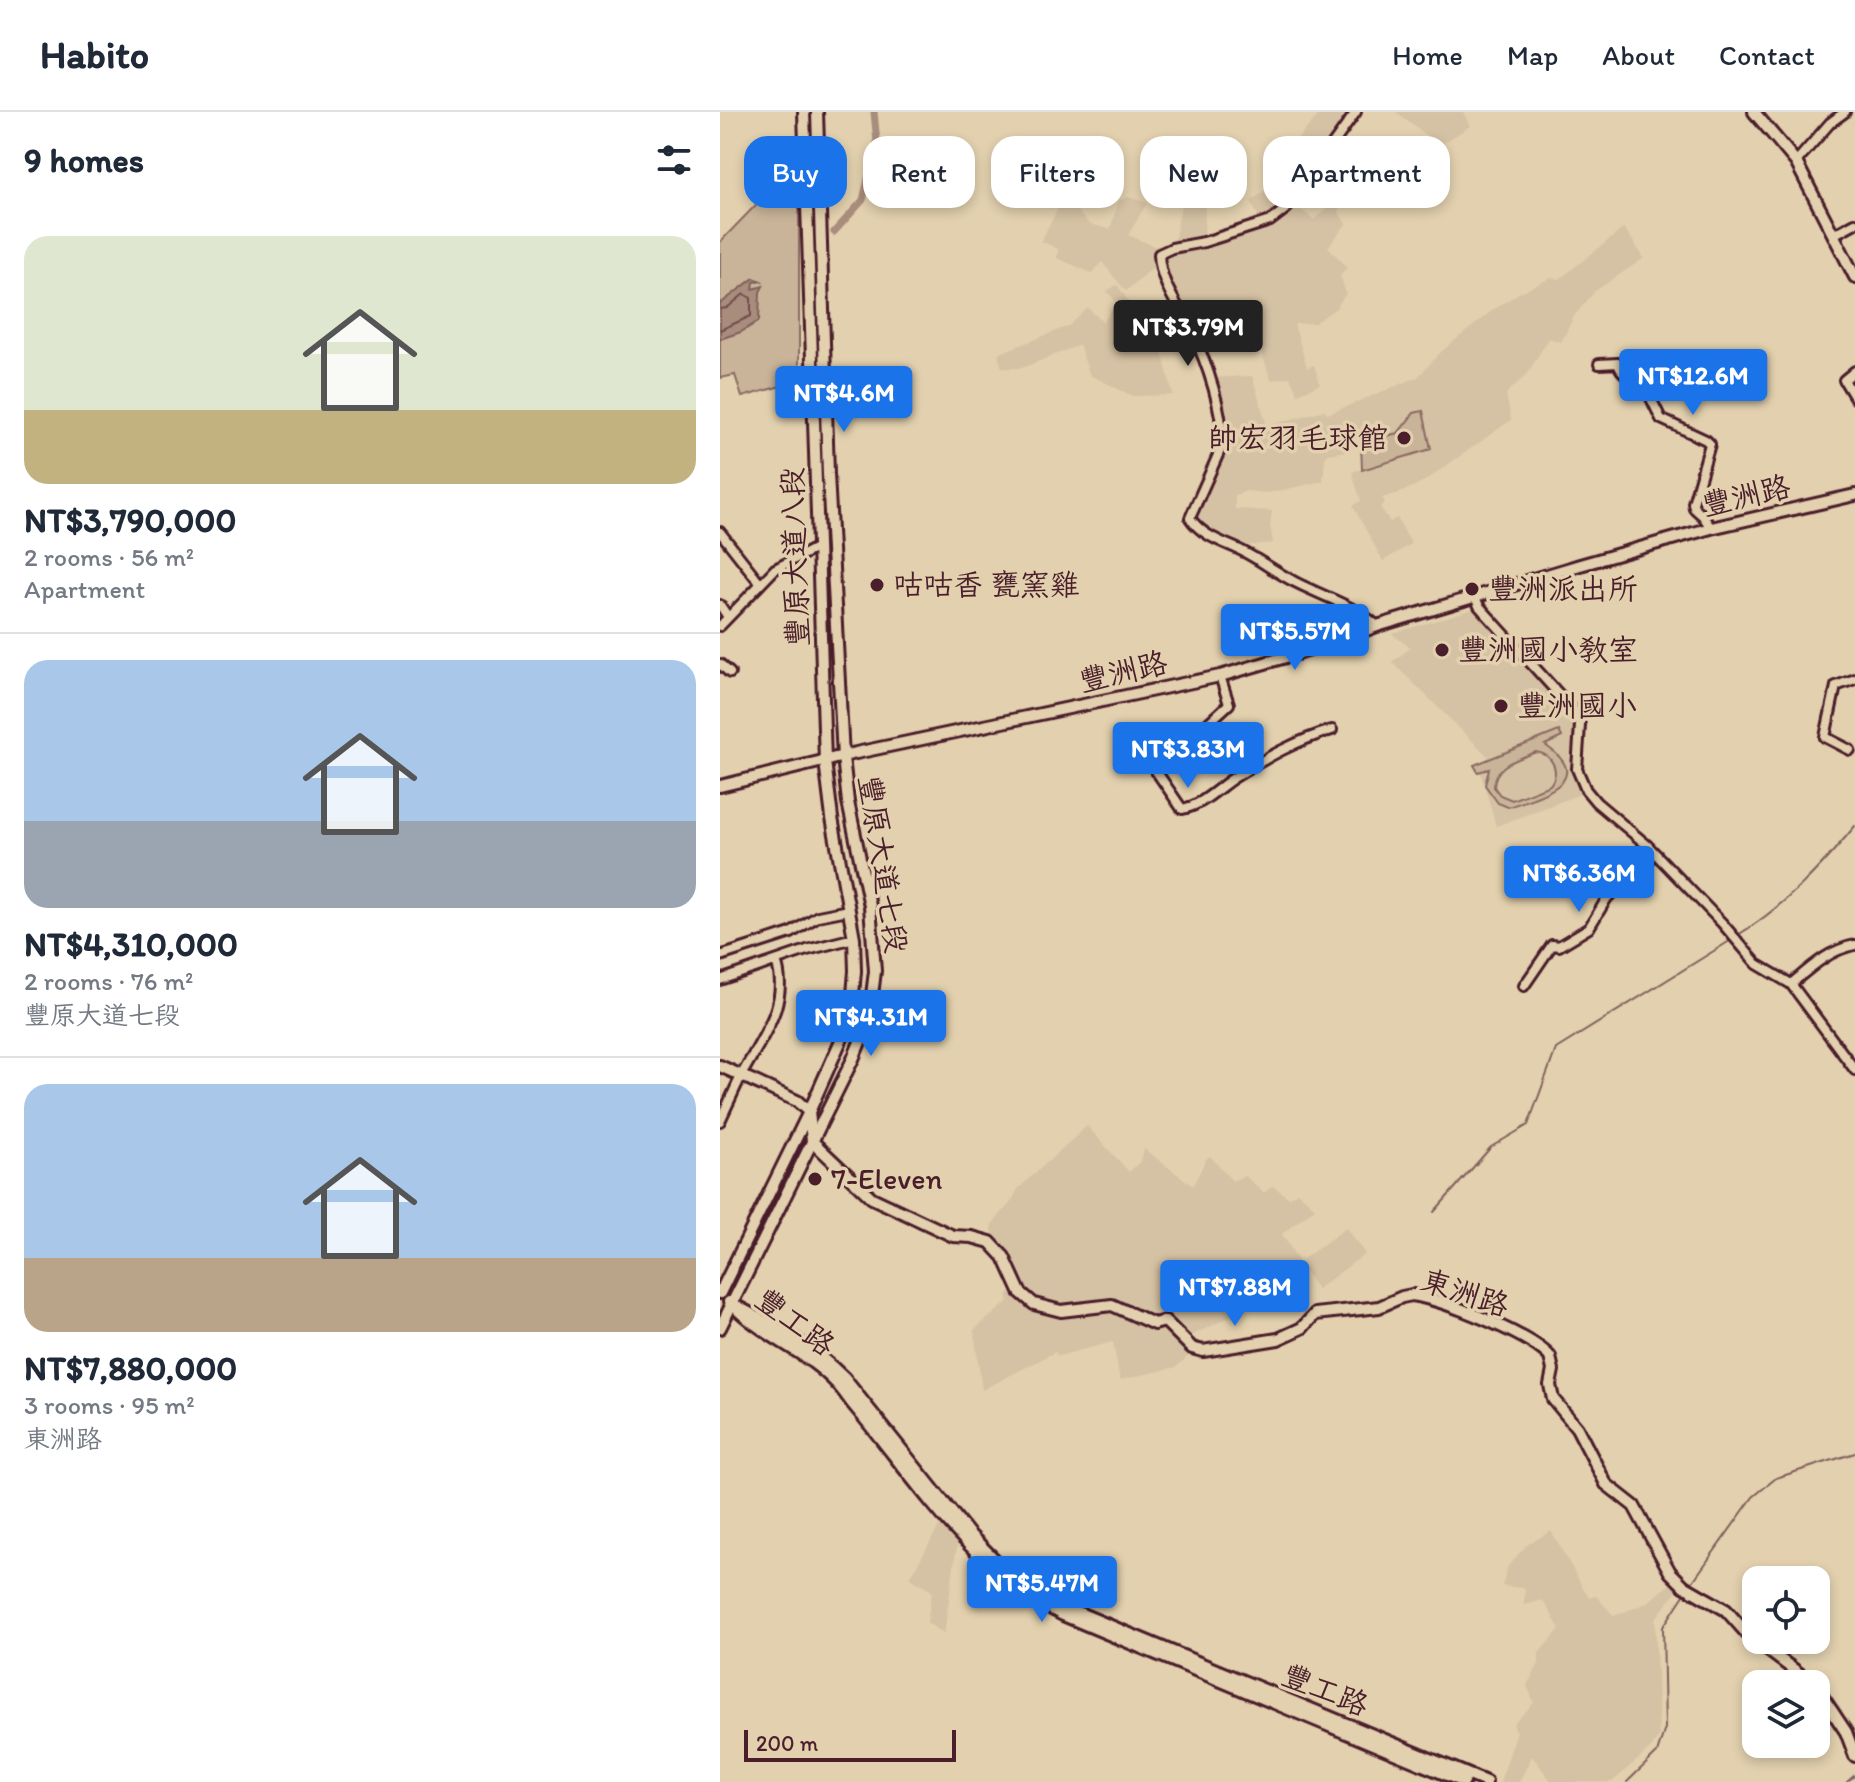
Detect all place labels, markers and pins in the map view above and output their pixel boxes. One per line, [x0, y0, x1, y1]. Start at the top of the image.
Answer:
pin: NT$3.79M [1105, 300, 1271, 368]
pin: NT$12.6M [1610, 349, 1776, 417]
pin: NT$4.6M [770, 366, 918, 434]
place label: 帥宏羽毛球館 [1208, 419, 1388, 456]
marker: 帥宏羽毛球館 [1395, 429, 1413, 447]
place label: 咕咕香 甕窯雞 [893, 566, 1080, 603]
place label: 豐洲派出所 [1488, 570, 1638, 607]
marker: 咕咕香 甕窯雞 [868, 576, 886, 594]
marker: 豐洲派出所 [1463, 580, 1481, 598]
pin: NT$5.57M [1212, 604, 1378, 672]
place label: 豐洲國小教室 [1458, 631, 1638, 668]
marker: 豐洲國小教室 [1433, 641, 1451, 659]
place label: 豐洲國小 [1517, 687, 1637, 724]
marker: 豐洲國小 [1492, 697, 1510, 715]
pin: NT$3.83M [1105, 722, 1271, 790]
pin: NT$6.36M [1496, 846, 1662, 914]
pin: NT$4.31M [788, 990, 954, 1058]
place label: 7-Eleven [831, 1160, 942, 1197]
marker: 7-Eleven [806, 1170, 824, 1188]
pin: NT$7.88M [1152, 1260, 1318, 1328]
pin: NT$5.47M [959, 1556, 1125, 1624]

